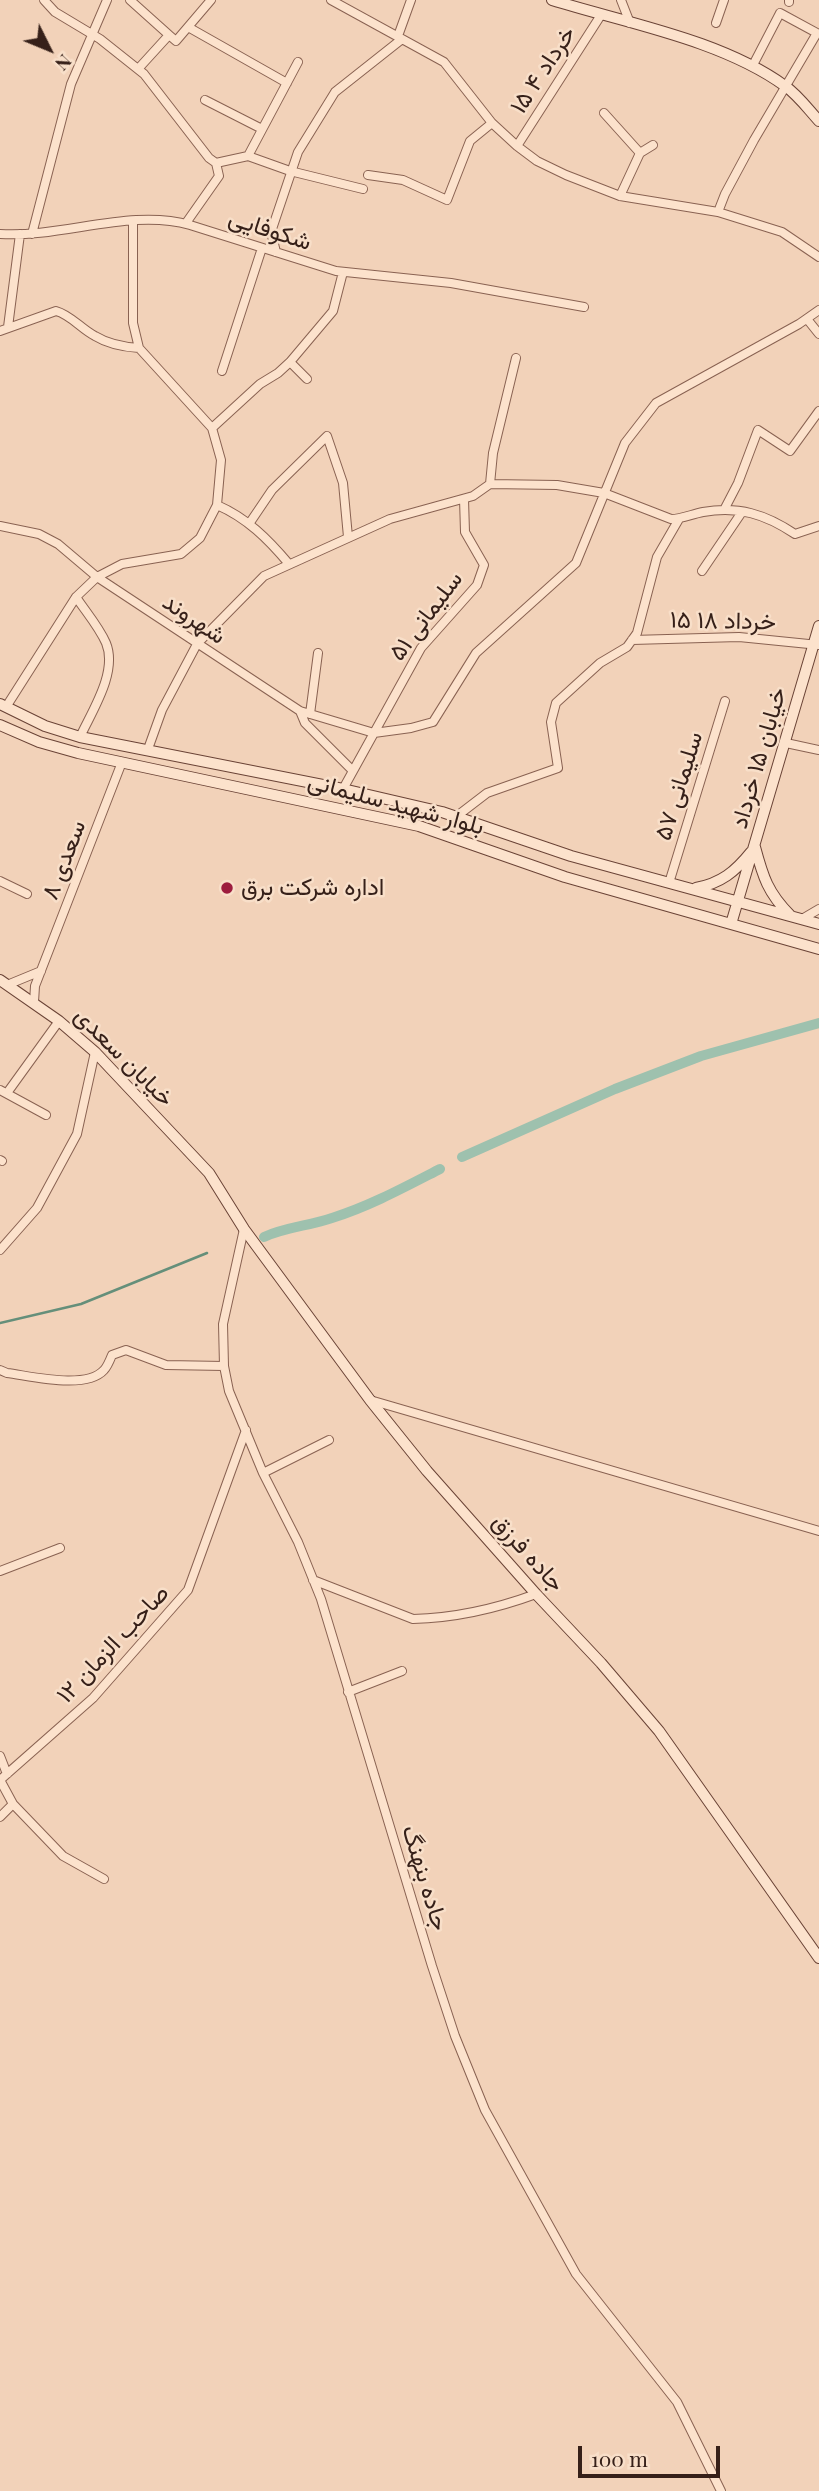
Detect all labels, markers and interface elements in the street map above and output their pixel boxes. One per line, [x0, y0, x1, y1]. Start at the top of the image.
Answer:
north arrow [14, 14, 84, 84]
street label: ۱۵ خرداد ۴ [504, 21, 582, 119]
text: N [50, 49, 79, 77]
street label: شکوفایی [225, 203, 315, 257]
street label: سلیمانی ۵۱ [383, 565, 469, 667]
street label: شهروند [157, 587, 231, 651]
street label: ۱۵ خرداد ۱۸ [670, 606, 776, 636]
street label: خیابان ۱۵ خرداد [725, 684, 793, 832]
street label: سلیمانی ۵۷ [649, 728, 709, 844]
street label: بلوار شهید سلیمانی [305, 767, 487, 841]
street label: سعدی ۸ [36, 816, 92, 904]
place label: اداره شرکت برق [241, 874, 384, 902]
marker: اداره شرکت برق [219, 880, 235, 896]
street label: خیابان سعدی [68, 1001, 180, 1113]
street label: جاده فرزق [486, 1508, 570, 1598]
street label: صاحب الزمان ۱۲ [51, 1579, 175, 1709]
street label: جاده بنهنگ [395, 1822, 455, 1934]
scale bar [581, 2432, 723, 2476]
text: 100 m [591, 2444, 648, 2472]

